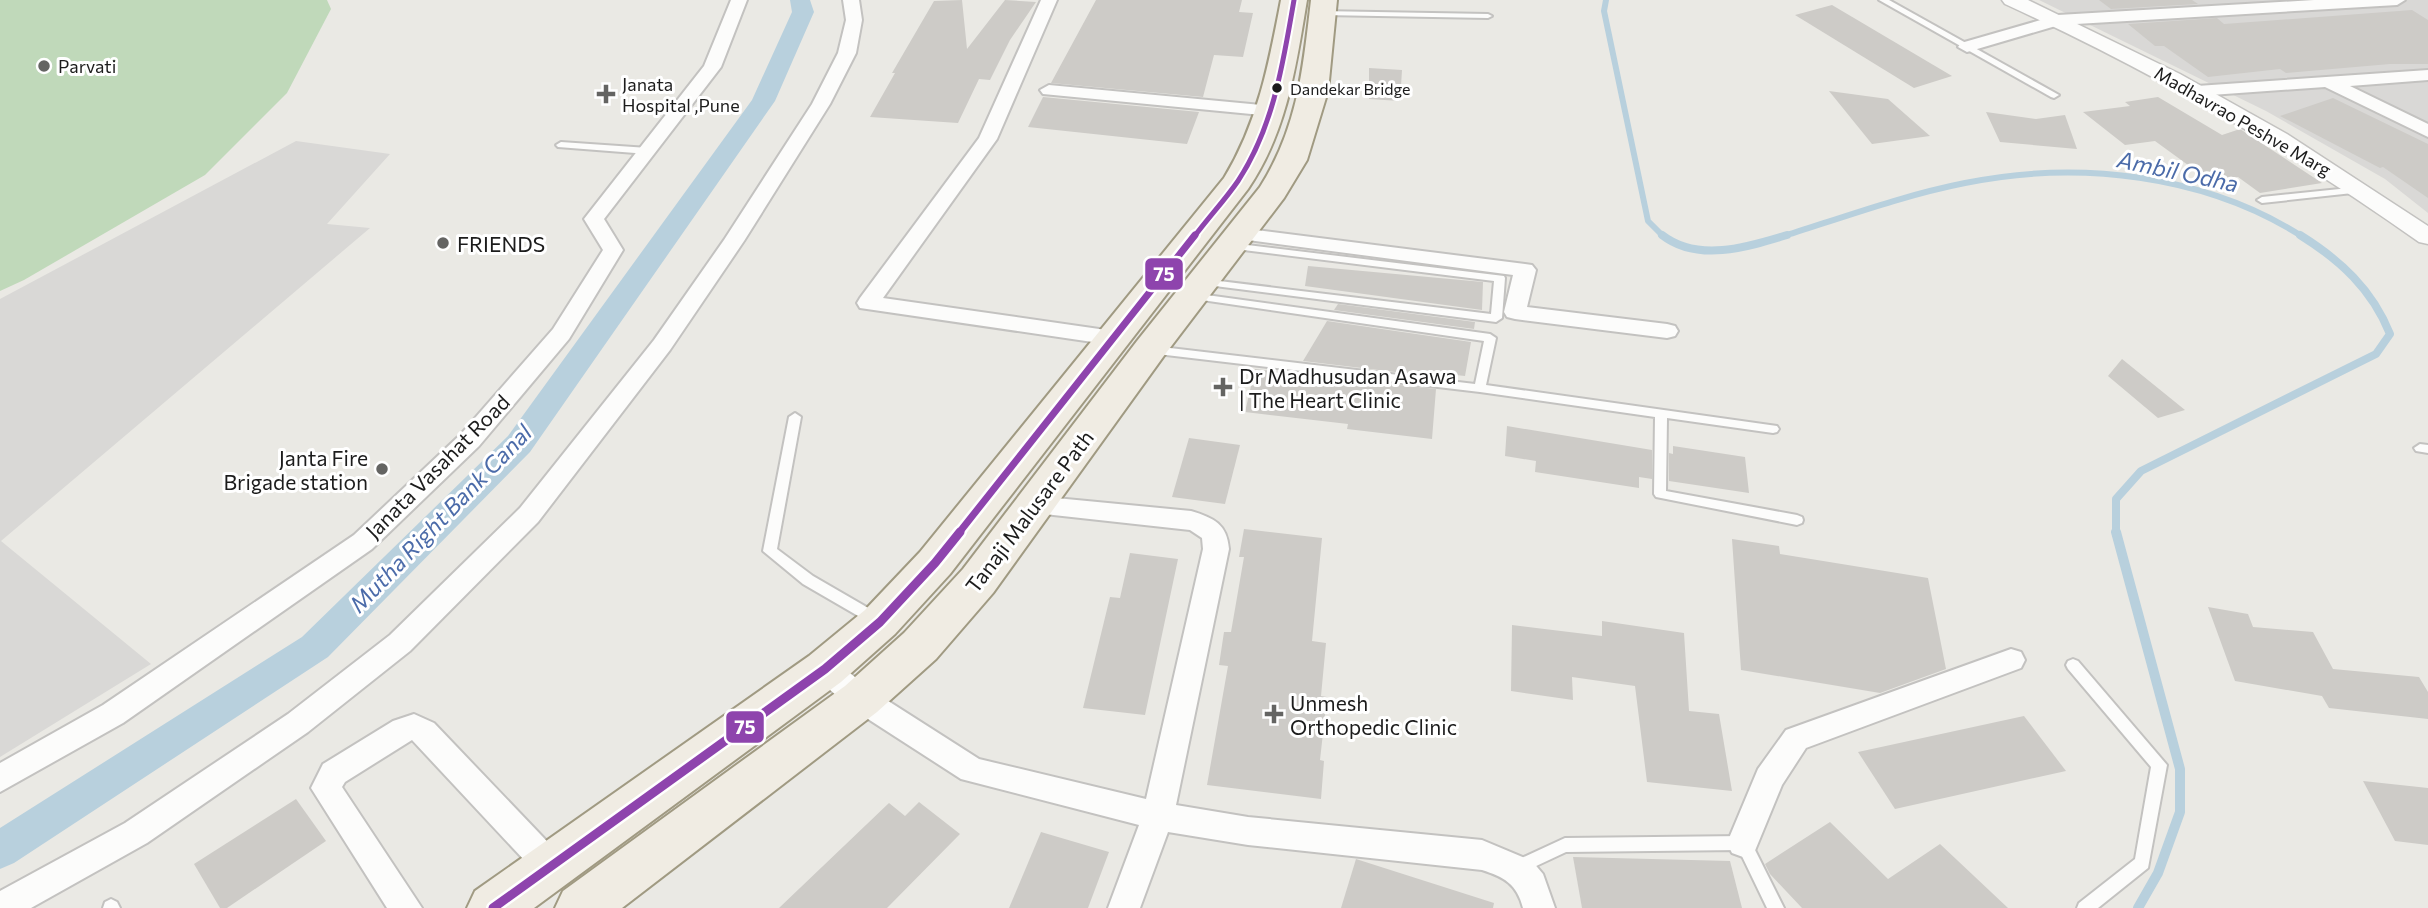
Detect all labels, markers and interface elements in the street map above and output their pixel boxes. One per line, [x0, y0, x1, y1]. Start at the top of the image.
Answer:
place label: Parvati [58, 55, 116, 77]
marker: Parvati [36, 58, 52, 74]
street label: Madhavrao Peshve Marg [2151, 61, 2335, 181]
place label: Janata Hospital ,Pune [622, 73, 740, 116]
place label: Dandekar Bridge [1290, 79, 1411, 98]
marker: Dandekar Bridge [1270, 81, 1284, 95]
marker: Janata Hospital ,Pune [596, 84, 616, 104]
water label: Ambil Odha [2114, 144, 2241, 197]
place label: FRIENDS [457, 231, 545, 256]
marker: FRIENDS [435, 235, 451, 251]
line badge: 75 [1144, 257, 1184, 291]
text: 75 [1153, 262, 1175, 285]
place label: Dr Madhusudan Asawa | The Heart Clinic [1239, 363, 1456, 412]
marker: Dr Madhusudan Asawa | The Heart Clinic [1213, 377, 1233, 397]
street label: Janata Vasahat Road [360, 389, 514, 543]
water label: Mutha Right Bank Canal [343, 417, 538, 618]
street label: Tanaji Malusare Path [960, 425, 1098, 597]
place label: Janta Fire Brigade station [224, 445, 368, 494]
marker: Janta Fire Brigade station [374, 461, 390, 477]
place label: Unmesh Orthopedic Clinic [1290, 690, 1457, 739]
marker: Unmesh Orthopedic Clinic [1264, 704, 1284, 724]
line badge: 75 [725, 710, 765, 744]
text: 75 [734, 715, 756, 738]

